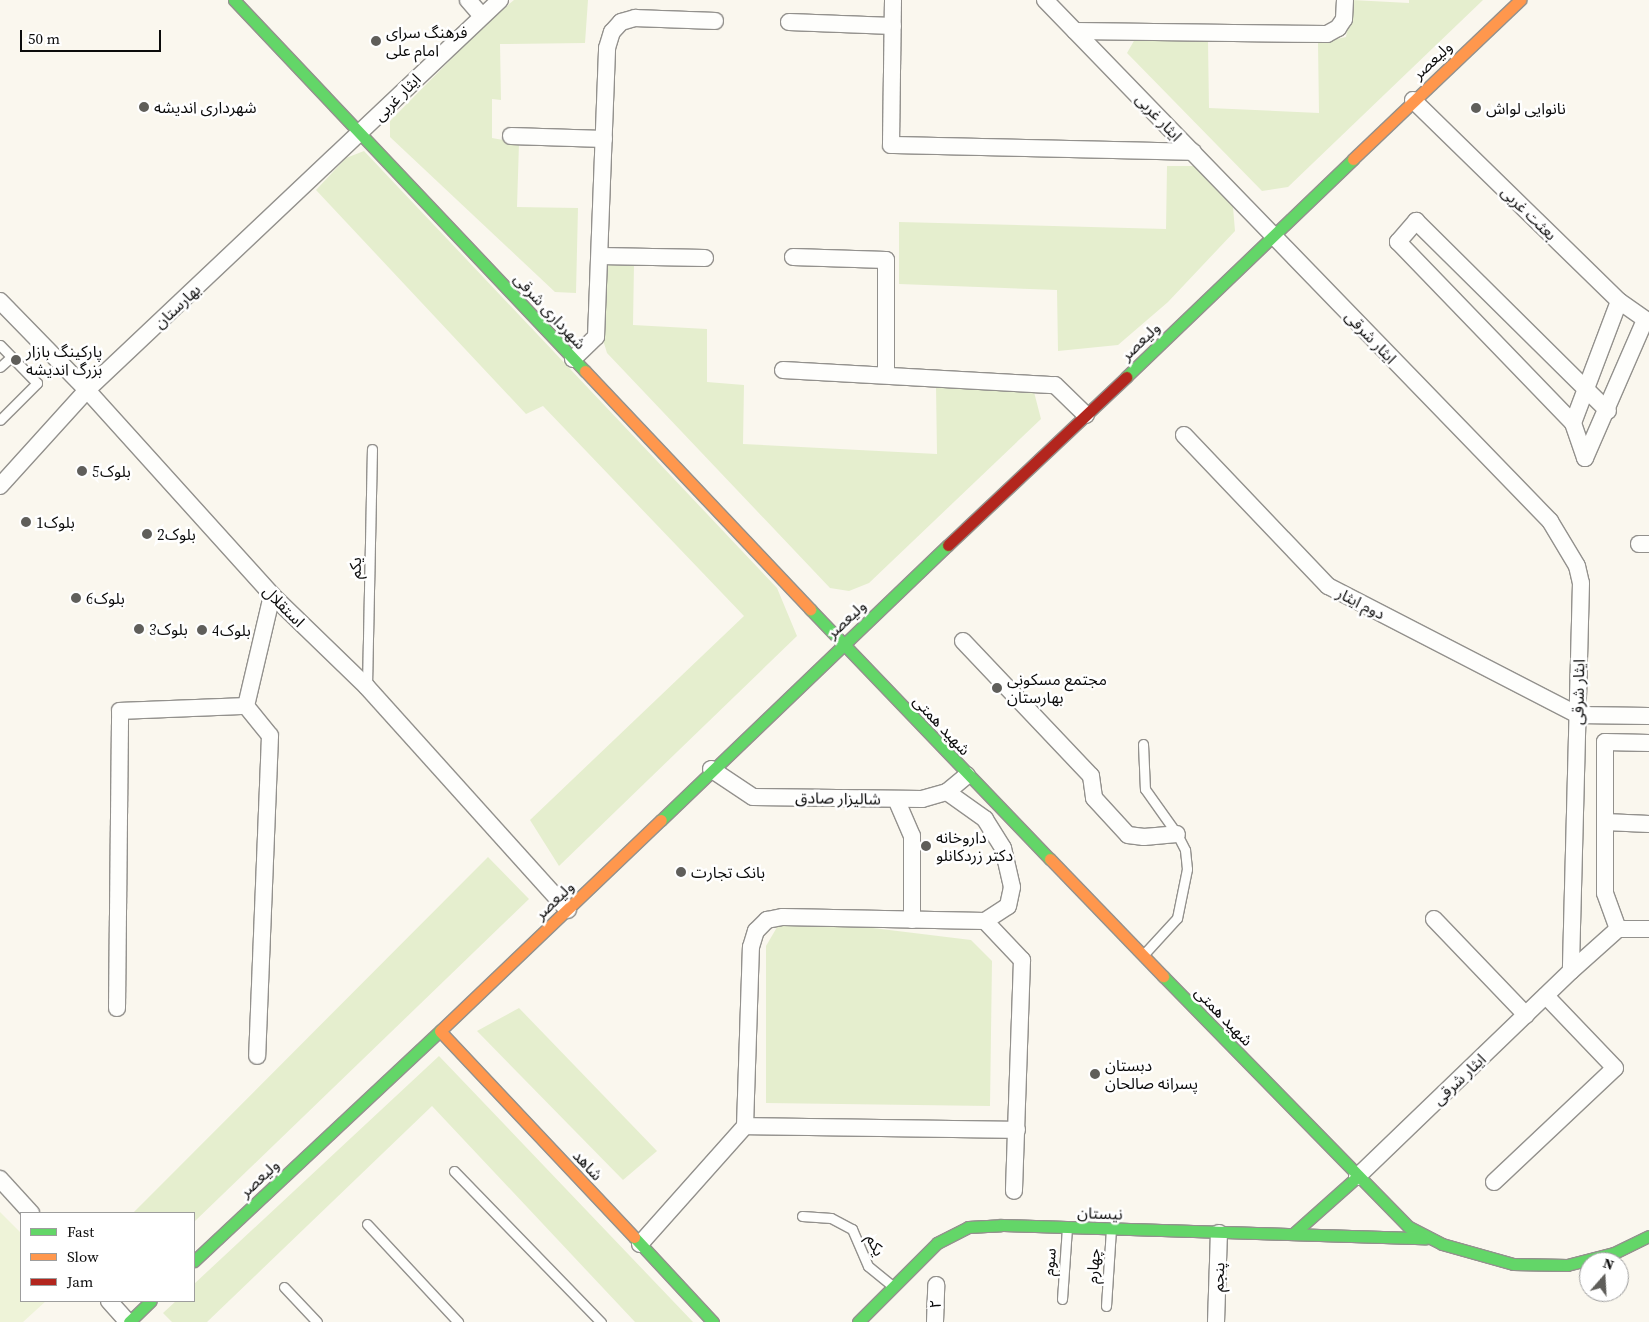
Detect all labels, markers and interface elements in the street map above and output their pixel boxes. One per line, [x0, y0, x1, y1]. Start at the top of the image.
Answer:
scale bar [22, 20, 164, 52]
place label: فرهنگ سرای امام علی [386, 22, 467, 60]
text: 50 m [28, 28, 60, 49]
marker: فرهنگ سرای امام علی [370, 35, 382, 47]
street label: ولیعصر [1408, 37, 1456, 83]
street label: ایثار غربی [369, 69, 425, 125]
street label: ایثار غربی [1132, 89, 1186, 145]
place label: شهرداری اندیشه [154, 97, 256, 117]
place label: نانوایی لواش [1486, 98, 1566, 118]
marker: شهرداری اندیشه [138, 101, 150, 113]
marker: نانوایی لواش [1470, 102, 1482, 114]
street label: بعثت غربی [1497, 182, 1561, 244]
street label: شهرداری شرقی [510, 269, 590, 353]
street label: بهارستان [150, 280, 204, 332]
street label: ایثار شرقی [1341, 307, 1401, 367]
street label: ولیعصر [1116, 318, 1164, 364]
place label: پارکینگ بازار بزرگ اندیشه [26, 341, 102, 379]
marker: پارکینگ بازار بزرگ اندیشه [10, 354, 22, 366]
place label: بلوک5 [92, 461, 131, 481]
marker: بلوک5 [76, 465, 88, 477]
place label: بلوک1 [36, 512, 75, 532]
marker: بلوک1 [20, 516, 32, 528]
place label: بلوک2 [157, 524, 196, 544]
marker: بلوک2 [141, 528, 153, 540]
street label: یکم [345, 557, 365, 579]
street label: استقلال [259, 581, 309, 631]
street label: دوم ایثار [1334, 583, 1388, 623]
place label: بلوک6 [86, 588, 125, 608]
marker: بلوک6 [70, 592, 82, 604]
street label: ولیعصر [822, 596, 870, 642]
place label: بلوک3 [149, 619, 188, 639]
place label: بلوک4 [212, 620, 251, 640]
marker: بلوک3 [133, 623, 145, 635]
marker: بلوک4 [196, 624, 208, 636]
street label: ایثار شرقی [1568, 659, 1588, 725]
place label: مجتمع مسکونی بهارستان [1007, 669, 1107, 707]
marker: مجتمع مسکونی بهارستان [991, 682, 1003, 694]
street label: شهید همتی [909, 691, 975, 759]
street label: شالیزار صادق [795, 788, 881, 808]
place label: داروخانه دکتر زردکانلو [936, 827, 1013, 865]
marker: داروخانه دکتر زردکانلو [920, 840, 932, 852]
place label: بانک تجارت [691, 862, 765, 882]
marker: بانک تجارت [675, 866, 687, 878]
street label: ولیعصر [530, 877, 578, 923]
street label: شهید همتی [1191, 982, 1257, 1050]
street label: ایثار شرقی [1429, 1049, 1489, 1109]
place label: دبستان پسرانه صالحان [1105, 1055, 1198, 1093]
marker: دبستان پسرانه صالحان [1089, 1068, 1101, 1080]
street label: شاهد [569, 1146, 607, 1184]
street label: ولیعصر [235, 1155, 283, 1201]
street label: نيستان [1077, 1203, 1123, 1223]
legend [20, 1212, 195, 1302]
text: Fast [67, 1221, 94, 1242]
street label: یکم [863, 1231, 889, 1259]
text: Slow [67, 1246, 99, 1267]
street label: سوم [1038, 1247, 1060, 1277]
street label: چهارم [1082, 1248, 1104, 1284]
north arrow [1579, 1252, 1629, 1302]
text: N [1600, 1253, 1617, 1275]
street label: پنجم [1208, 1262, 1228, 1292]
text: Jam [67, 1271, 93, 1292]
street label: ۲ [925, 1299, 945, 1309]

